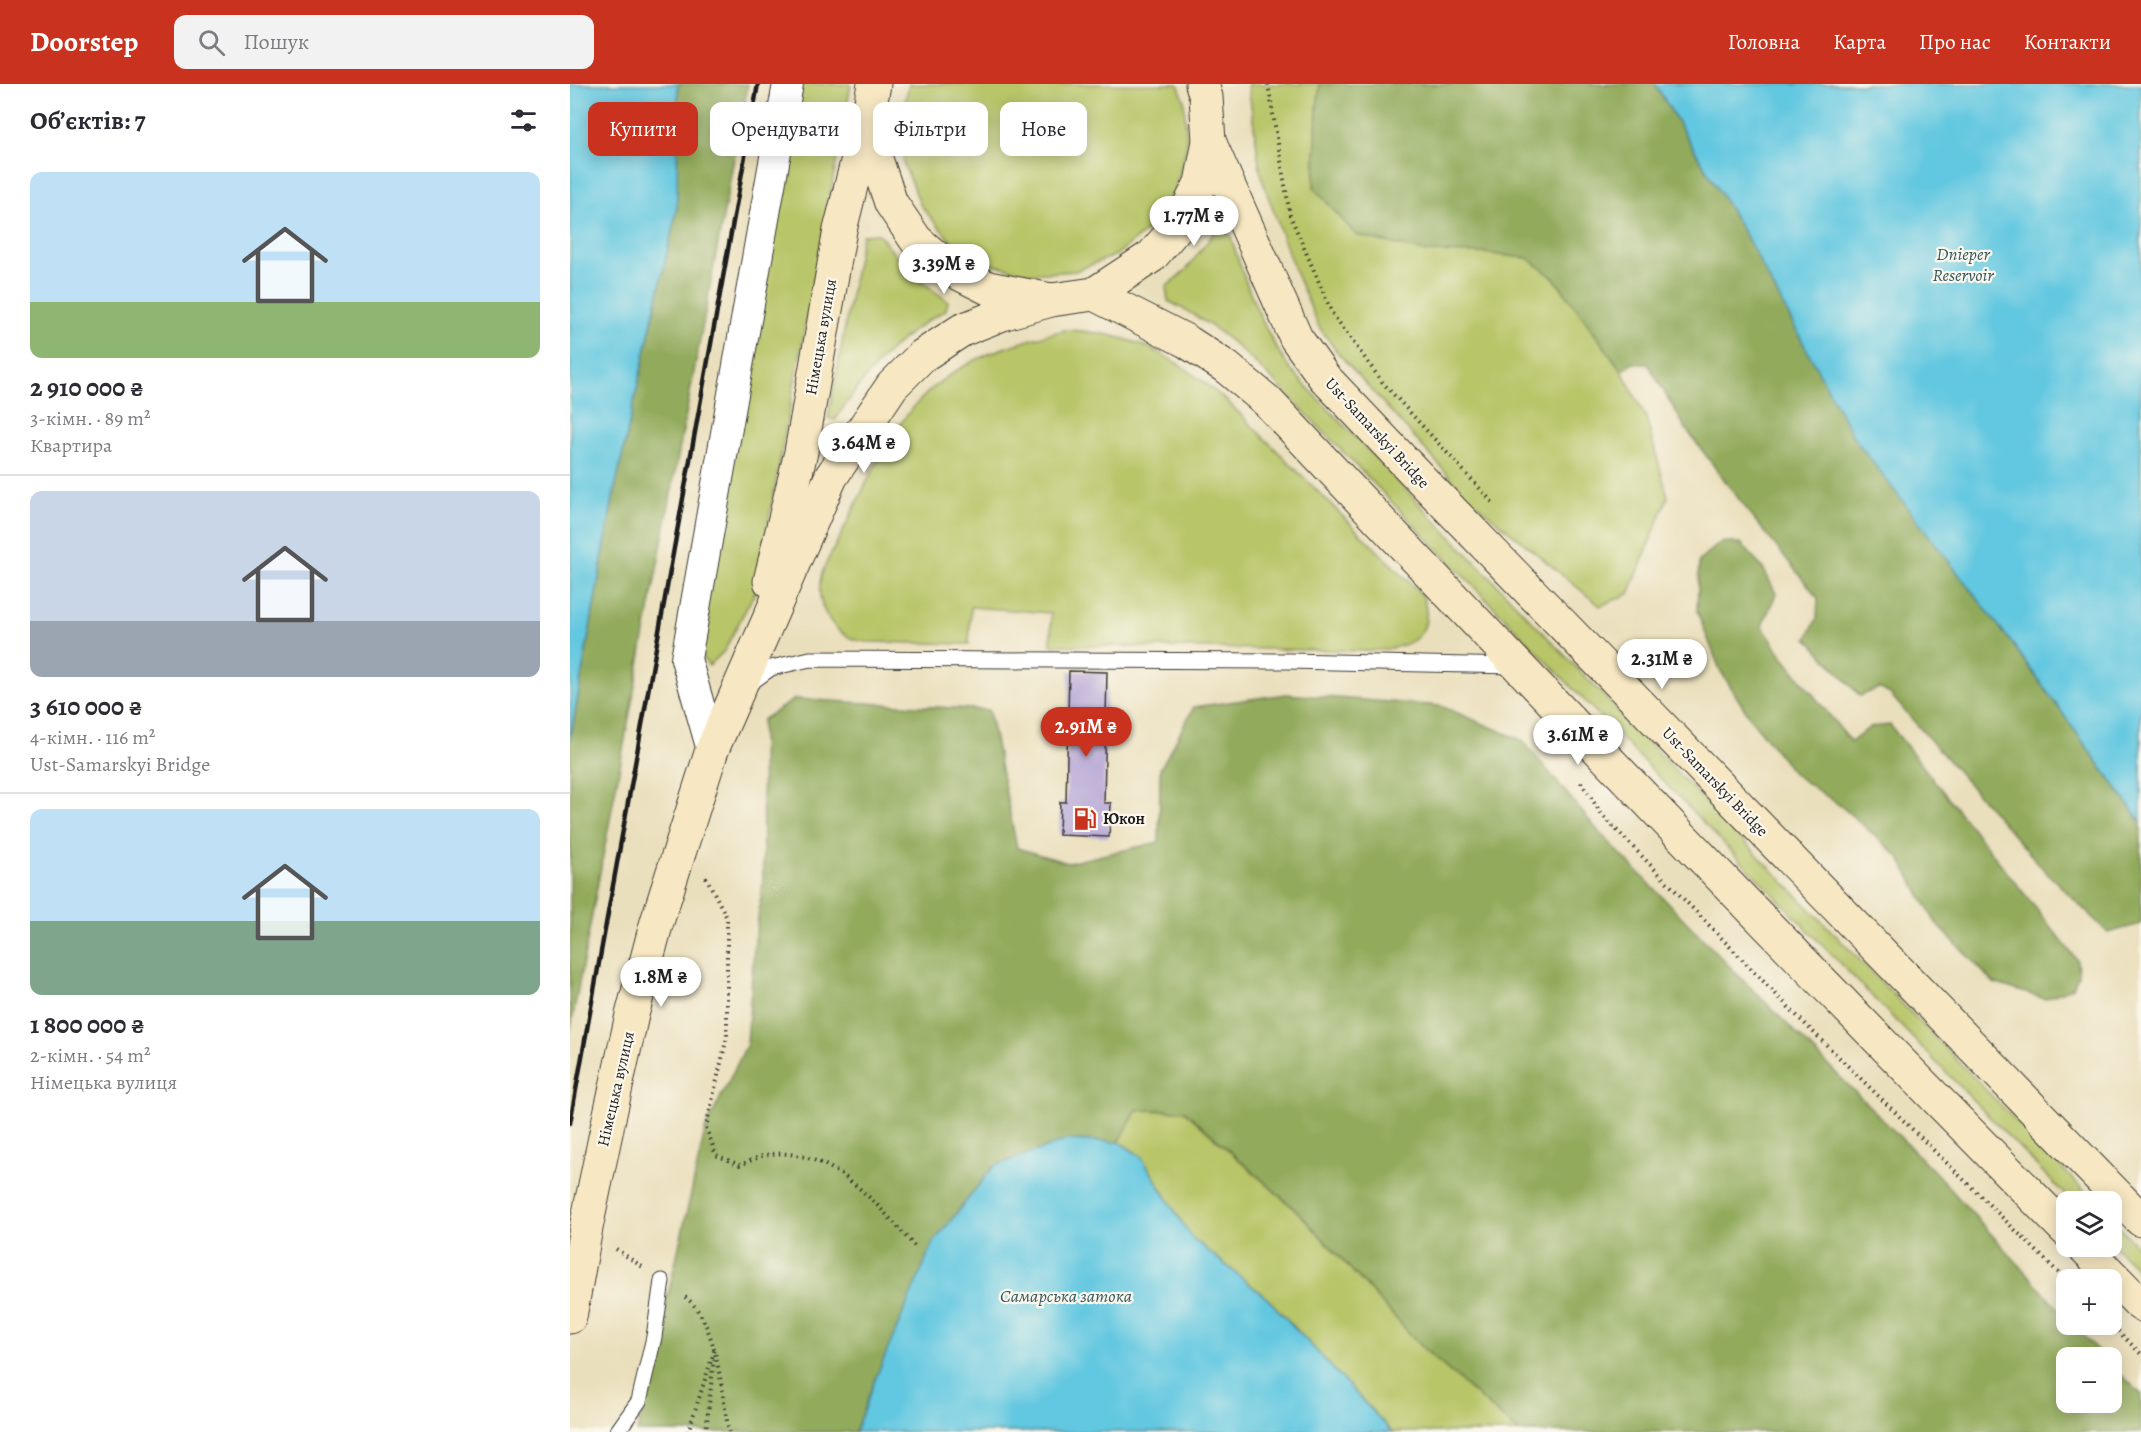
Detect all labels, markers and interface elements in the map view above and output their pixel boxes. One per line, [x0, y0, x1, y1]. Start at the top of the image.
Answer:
search box [174, 15, 594, 69]
text: Doorstep [30, 23, 138, 61]
icon: search [195, 26, 228, 59]
text: Пошук [243, 27, 309, 57]
text: Головна [1728, 28, 1800, 56]
text: Карта [1833, 28, 1886, 56]
text: Про нас [1919, 28, 1991, 56]
text: Контакти [2024, 28, 2111, 56]
chip: Купити [588, 102, 698, 156]
chip: Орендувати [710, 102, 861, 156]
chip: Фільтри [873, 102, 988, 156]
chip: Нове [1000, 102, 1087, 156]
text: Об’єктів: 7 [30, 103, 146, 138]
icon: filters [507, 104, 540, 137]
pin: 1.77M ₴ [1139, 196, 1249, 247]
text: 1.77M ₴ [1164, 202, 1224, 229]
icon: home [231, 211, 339, 319]
water label: Dnieper Reservoir [1932, 242, 1994, 287]
pin: 3.39M ₴ [889, 244, 999, 295]
text: 3.39M ₴ [912, 250, 976, 277]
street label: Німецька вулиця [800, 277, 842, 397]
text: 2 910 000 ₴ [30, 370, 144, 405]
street label: Ust-Samarskyi Bridge [1320, 373, 1434, 493]
text: 3-кімн. · 89 m² [30, 405, 151, 432]
pin: 3.64M ₴ [809, 423, 919, 474]
text: 3.64M ₴ [832, 429, 896, 456]
text: Квартира [30, 432, 112, 459]
icon: home [231, 530, 339, 638]
pin: 2.31M ₴ [1607, 639, 1717, 690]
text: 2.31M ₴ [1631, 645, 1693, 672]
text: 3 610 000 ₴ [30, 689, 143, 724]
pin: 2.91M ₴ [1031, 707, 1141, 758]
text: 2.91M ₴ [1055, 713, 1117, 740]
pin: 3.61M ₴ [1523, 715, 1633, 766]
text: 3.61M ₴ [1547, 721, 1609, 748]
street label: Ust-Samarskyi Bridge [1657, 722, 1773, 842]
text: 4-кімн. · 116 m² [30, 724, 155, 751]
text: Ust-Samarskyi Bridge [30, 751, 210, 778]
fuel station icon: Юкон [1072, 806, 1098, 832]
place label: Юкон [1103, 808, 1145, 830]
icon: home [231, 848, 339, 956]
pin: 1.8M ₴ [612, 957, 710, 1008]
text: 1.8M ₴ [634, 963, 688, 990]
text: 1 800 000 ₴ [30, 1007, 145, 1042]
street label: Німецька вулиця [592, 1029, 640, 1149]
text: 2-кімн. · 54 m² [30, 1042, 151, 1069]
text: Німецька вулиця [30, 1069, 177, 1096]
map controls [2056, 1191, 2122, 1413]
button: layers [2056, 1191, 2122, 1257]
button: + [2056, 1269, 2122, 1335]
water label: Самарська затока [1000, 1284, 1132, 1308]
button: − [2056, 1347, 2122, 1413]

